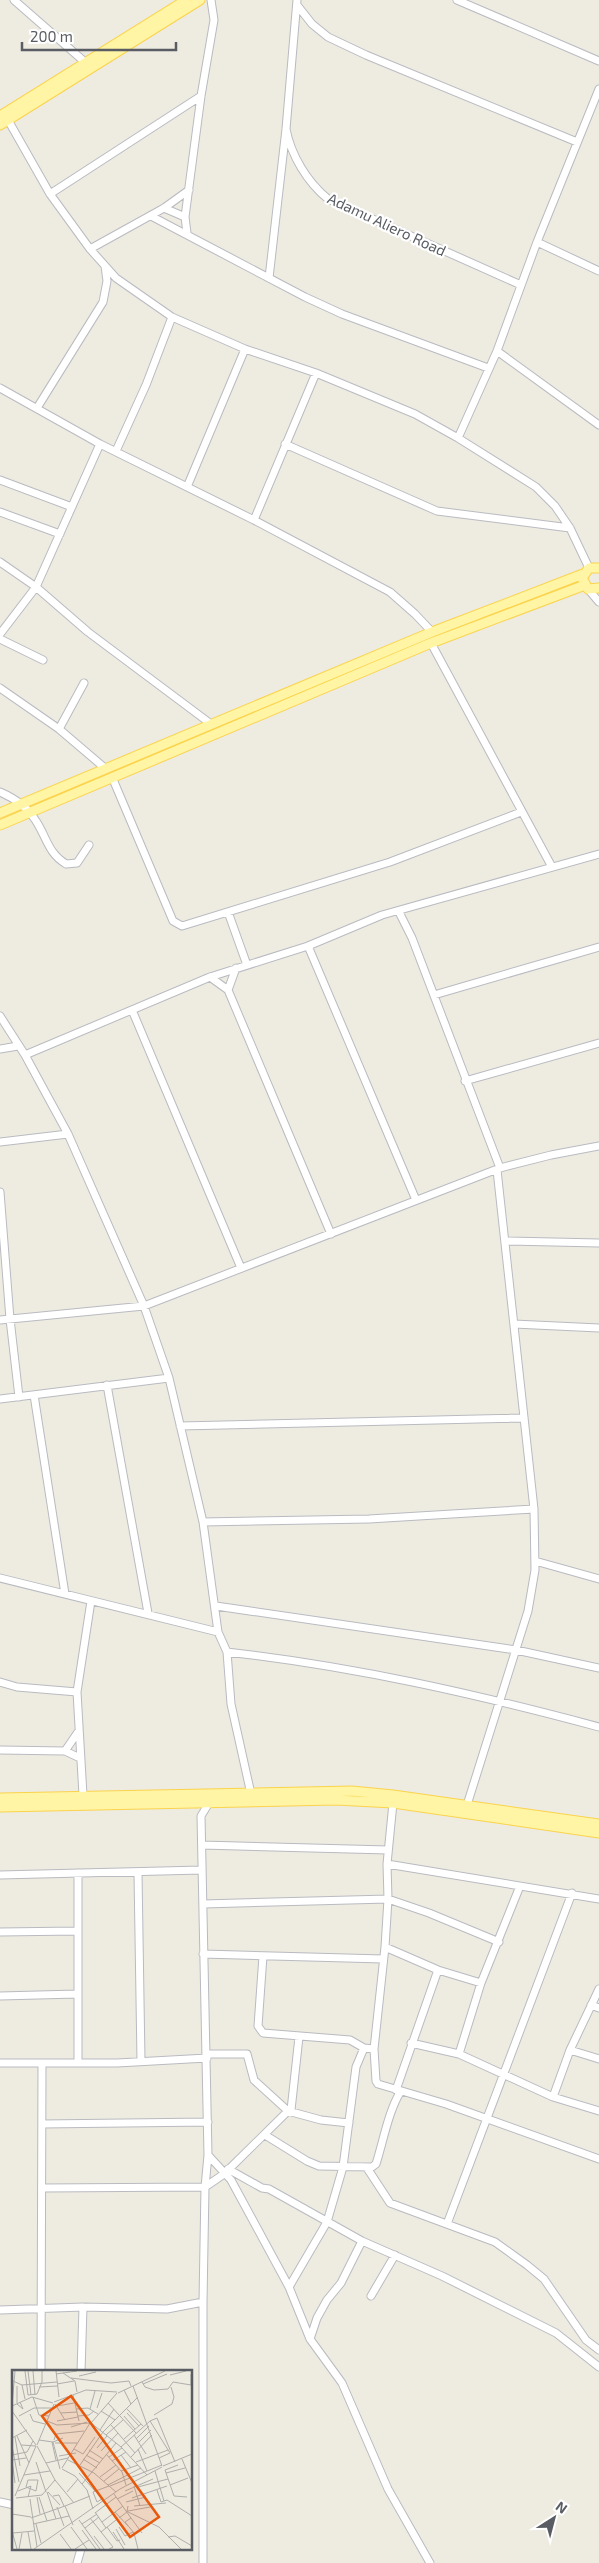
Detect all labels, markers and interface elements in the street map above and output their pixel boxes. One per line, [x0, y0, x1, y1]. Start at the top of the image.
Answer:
scale bar [22, 20, 176, 52]
text: 200 m [30, 27, 73, 45]
street label: Adamu Aliero Road [325, 189, 449, 259]
inset map [12, 2370, 192, 2550]
north arrow [529, 2493, 579, 2543]
text: N [553, 2497, 571, 2517]

